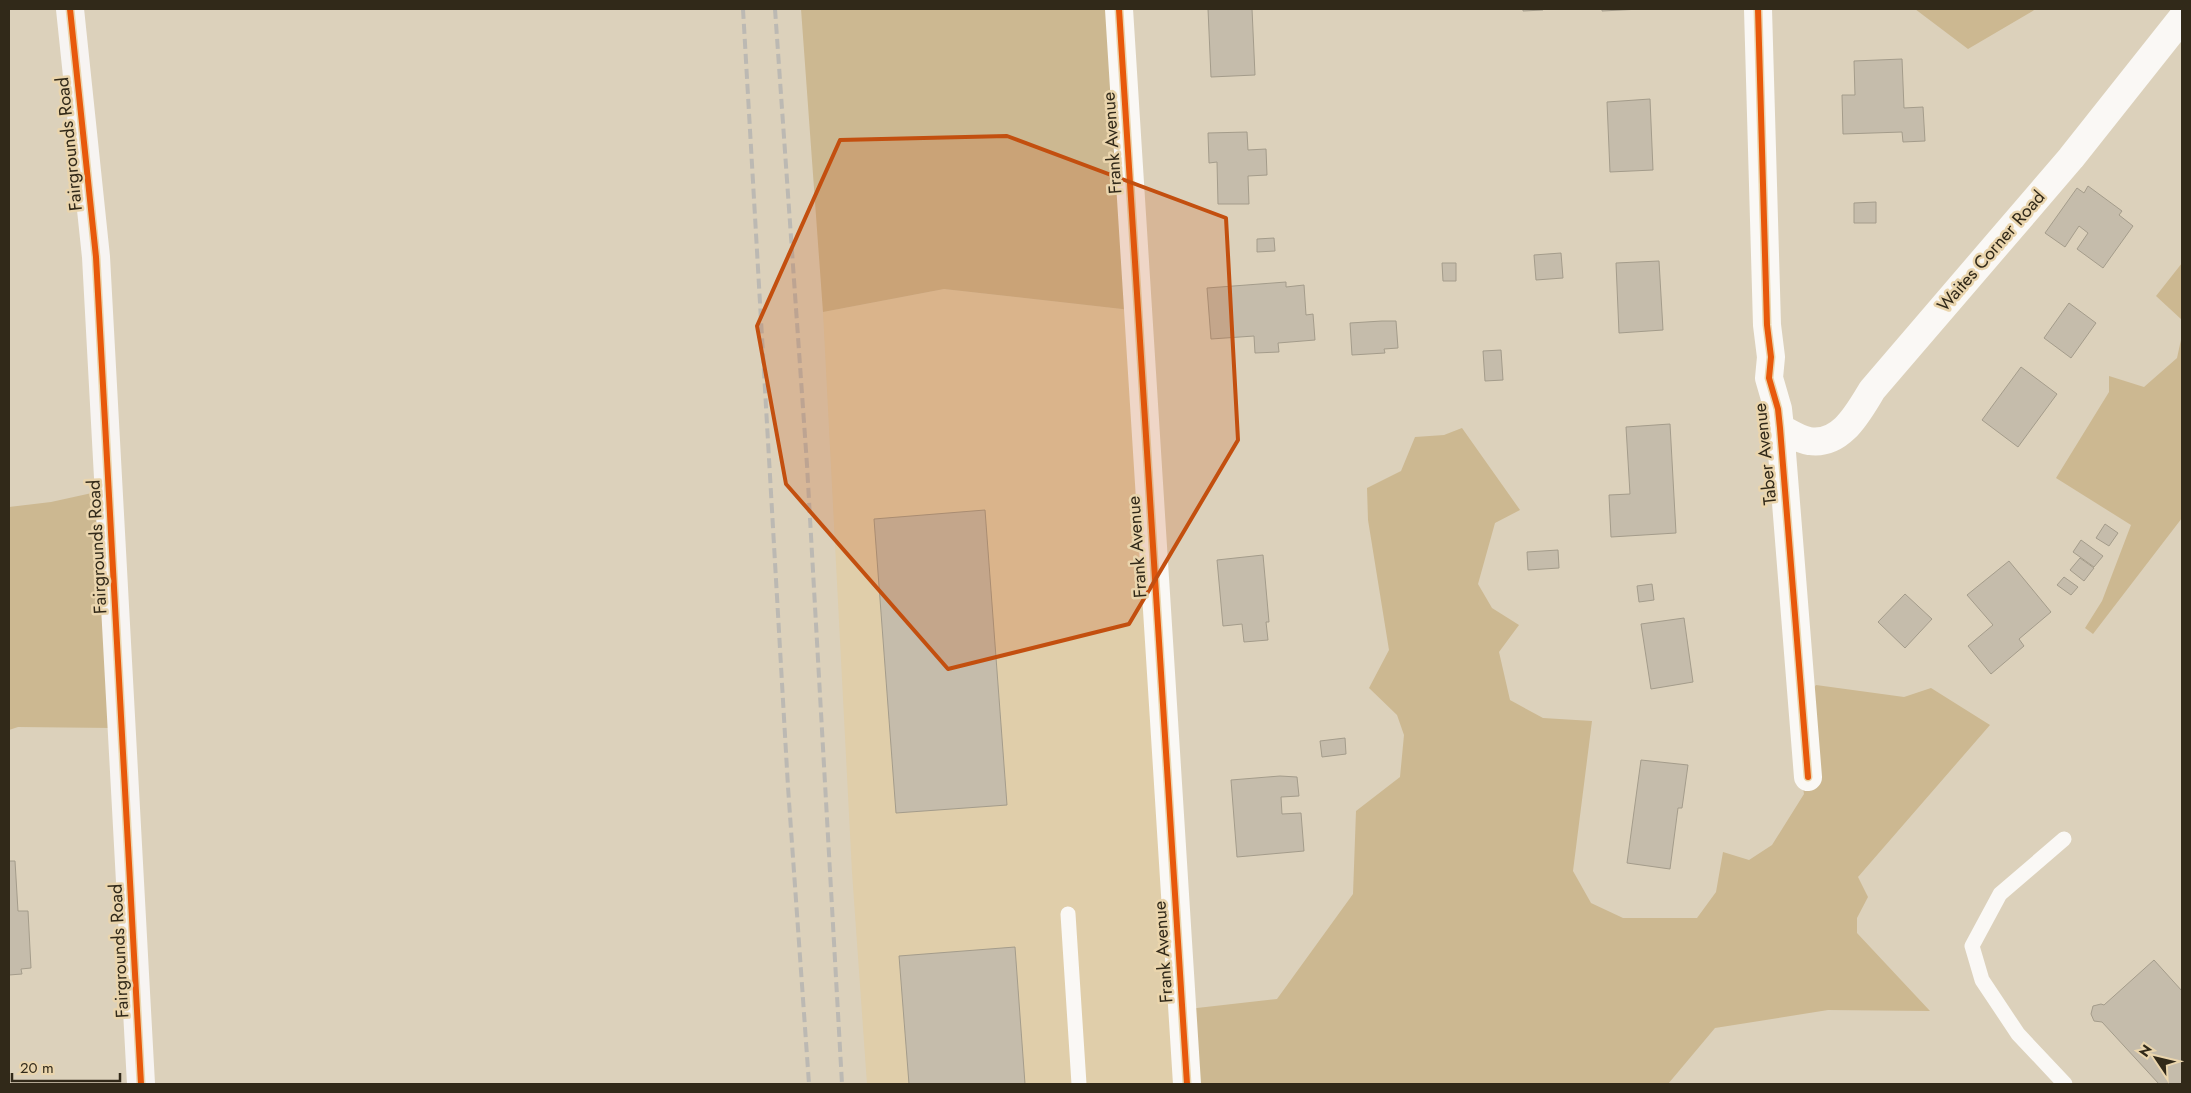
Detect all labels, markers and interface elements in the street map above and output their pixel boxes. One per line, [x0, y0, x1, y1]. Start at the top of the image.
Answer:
street label: Fairgrounds Road [49, 76, 89, 212]
street label: Frank Avenue [1095, 91, 1129, 195]
street label: Waites Corner Road [1931, 185, 2051, 317]
street label: Taber Avenue [1747, 402, 1783, 506]
street label: Fairgrounds Road [81, 479, 113, 615]
street label: Frank Avenue [1120, 495, 1154, 599]
street label: Fairgrounds Road [103, 883, 135, 1019]
street label: Frank Avenue [1146, 900, 1180, 1004]
north arrow [2131, 1033, 2181, 1083]
text: N [2134, 1040, 2157, 1061]
scale bar [12, 1050, 120, 1082]
text: 20 m [20, 1057, 54, 1079]

